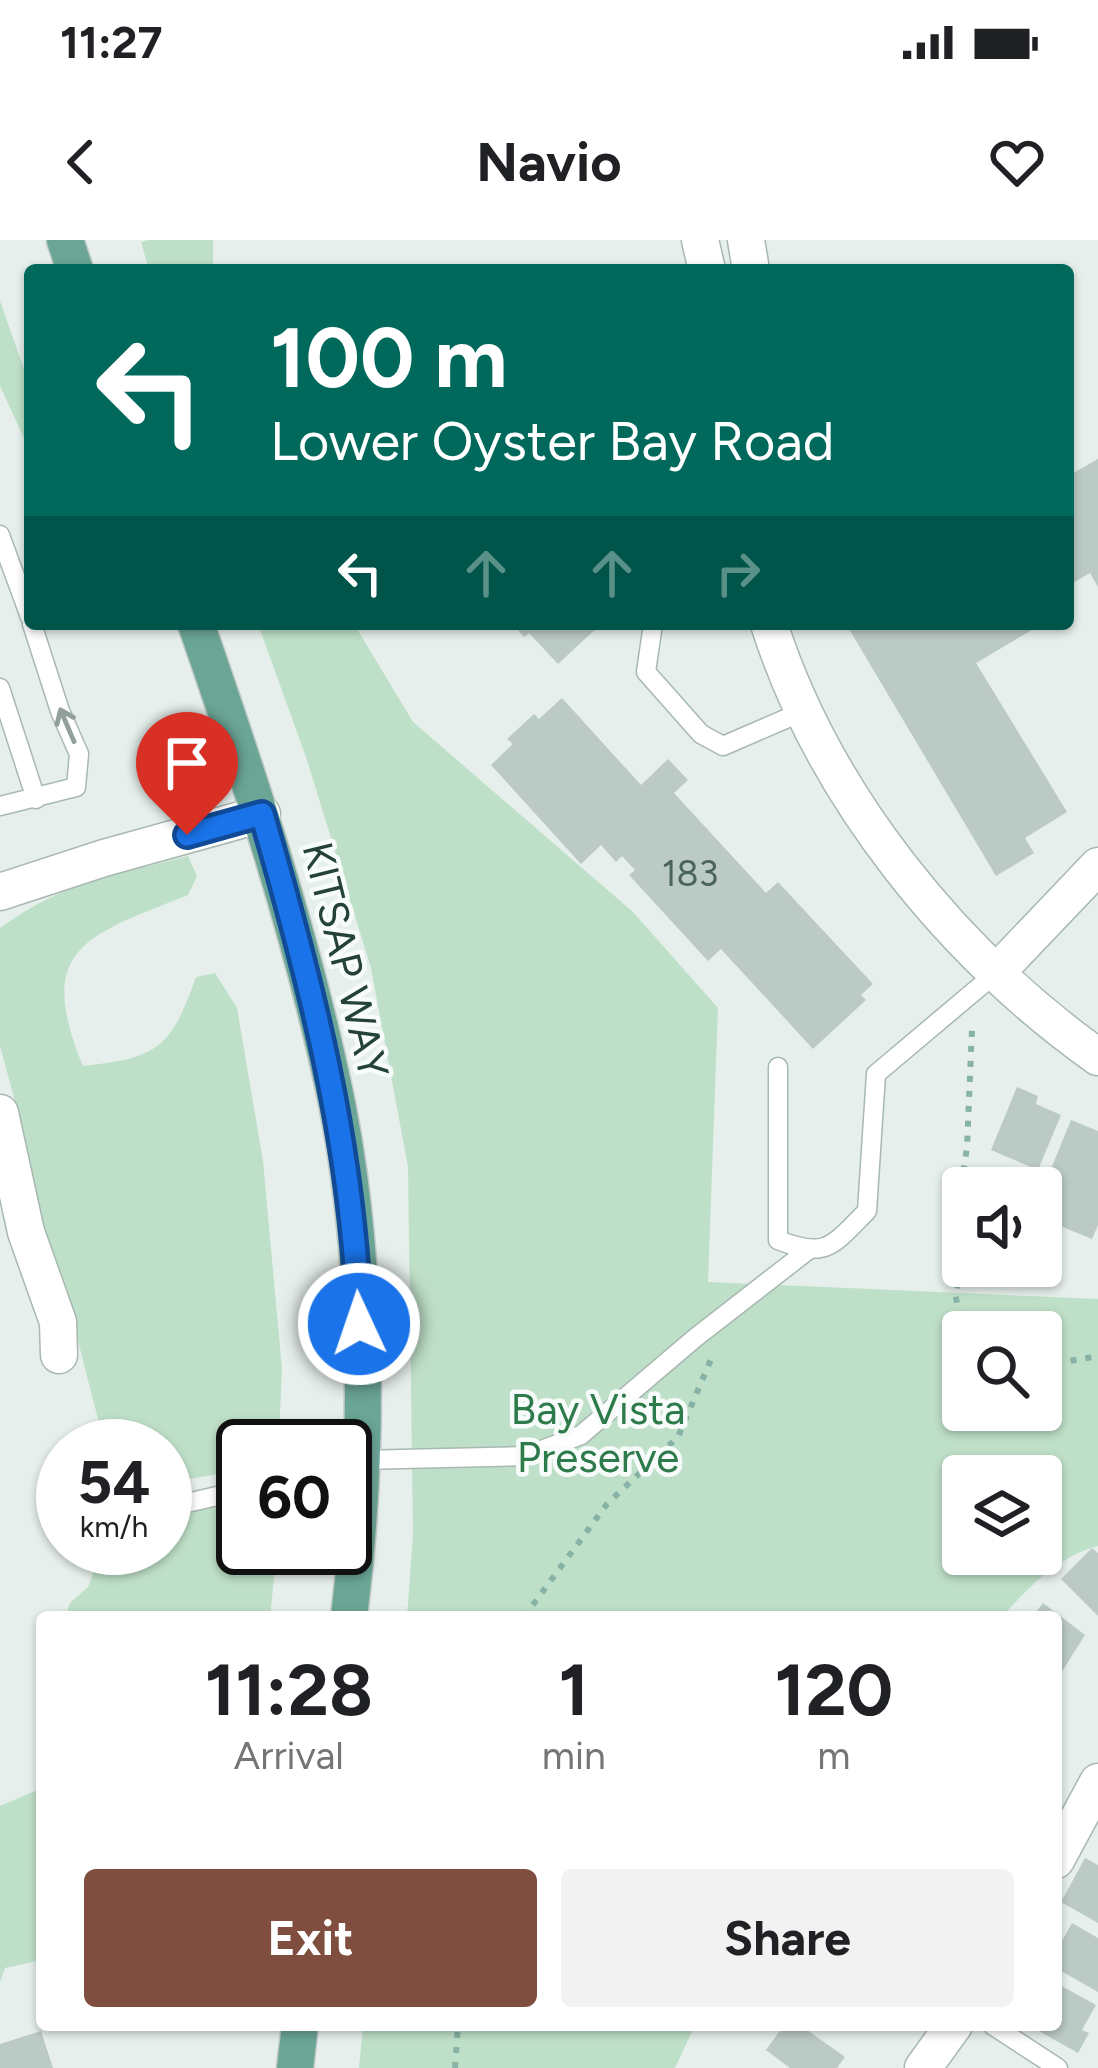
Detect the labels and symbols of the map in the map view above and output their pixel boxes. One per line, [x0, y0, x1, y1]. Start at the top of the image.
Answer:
one-way arrow [54, 708, 76, 744]
pin [136, 712, 238, 835]
street label: KITSAP WAY [292, 837, 399, 1083]
house number: 183 [662, 852, 718, 895]
position arrow [296, 1261, 422, 1387]
park label: Bay Vista Preserve [511, 1384, 685, 1483]
speed limit sign: 60 [216, 1419, 372, 1575]

